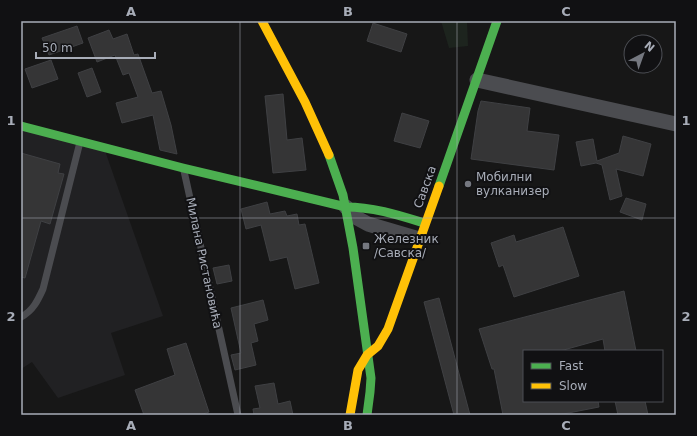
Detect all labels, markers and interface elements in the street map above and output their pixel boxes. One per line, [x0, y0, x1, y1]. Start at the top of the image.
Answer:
text: A [126, 4, 136, 19]
text: B [343, 4, 353, 19]
text: C [561, 4, 571, 19]
scale bar [36, 34, 155, 60]
north arrow [623, 34, 663, 74]
text: N [641, 39, 657, 55]
text: 50 m [42, 41, 73, 55]
text: 1 [6, 113, 16, 128]
text: 1 [681, 113, 691, 128]
street label: Савска [411, 164, 439, 210]
place label: Мобилни вулканизер [476, 170, 549, 198]
marker: Мобилни вулканизер [463, 179, 473, 189]
street label: Милана Ристановића [183, 196, 225, 330]
place label: Железник /Савска/ [374, 232, 439, 260]
marker: Железник /Савска/ [361, 241, 371, 251]
text: 2 [6, 309, 16, 324]
text: 2 [681, 309, 691, 324]
legend [523, 350, 663, 402]
text: Fast [559, 359, 583, 373]
text: Slow [559, 379, 587, 393]
text: A [126, 418, 136, 433]
text: B [343, 418, 353, 433]
text: C [561, 418, 571, 433]

